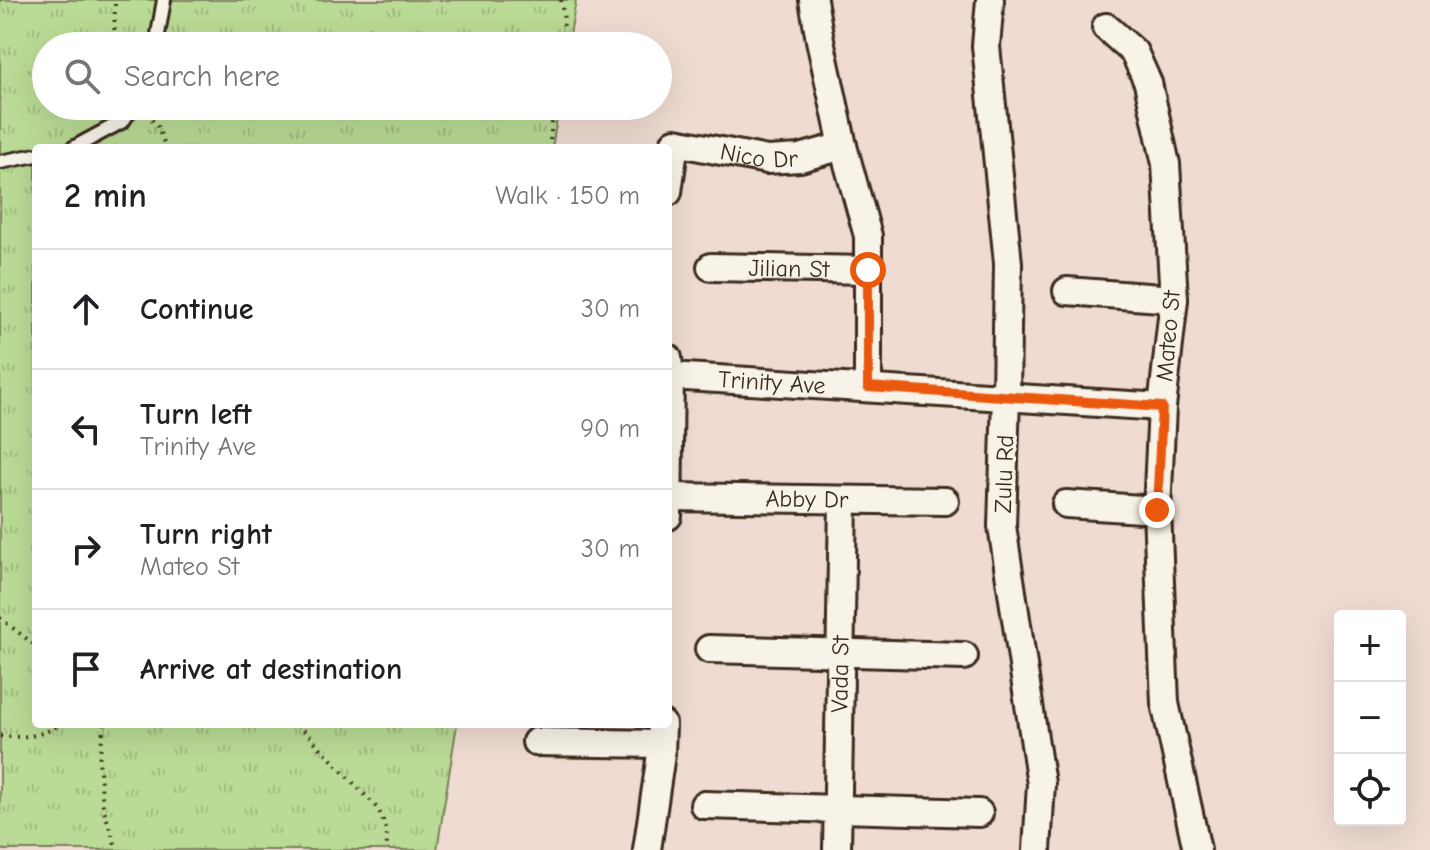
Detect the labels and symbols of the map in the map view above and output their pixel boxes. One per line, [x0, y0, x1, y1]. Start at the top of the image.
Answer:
street label: Nico Dr [718, 137, 799, 174]
route start [850, 252, 886, 288]
street label: Jilian St [748, 254, 831, 283]
street label: Mateo St [1150, 288, 1186, 383]
street label: Trinity Ave [717, 365, 826, 400]
street label: Zulu Rd [989, 434, 1019, 514]
street label: Abby Dr [765, 484, 849, 514]
route end [1139, 492, 1175, 528]
street label: Vada St [825, 634, 855, 713]

